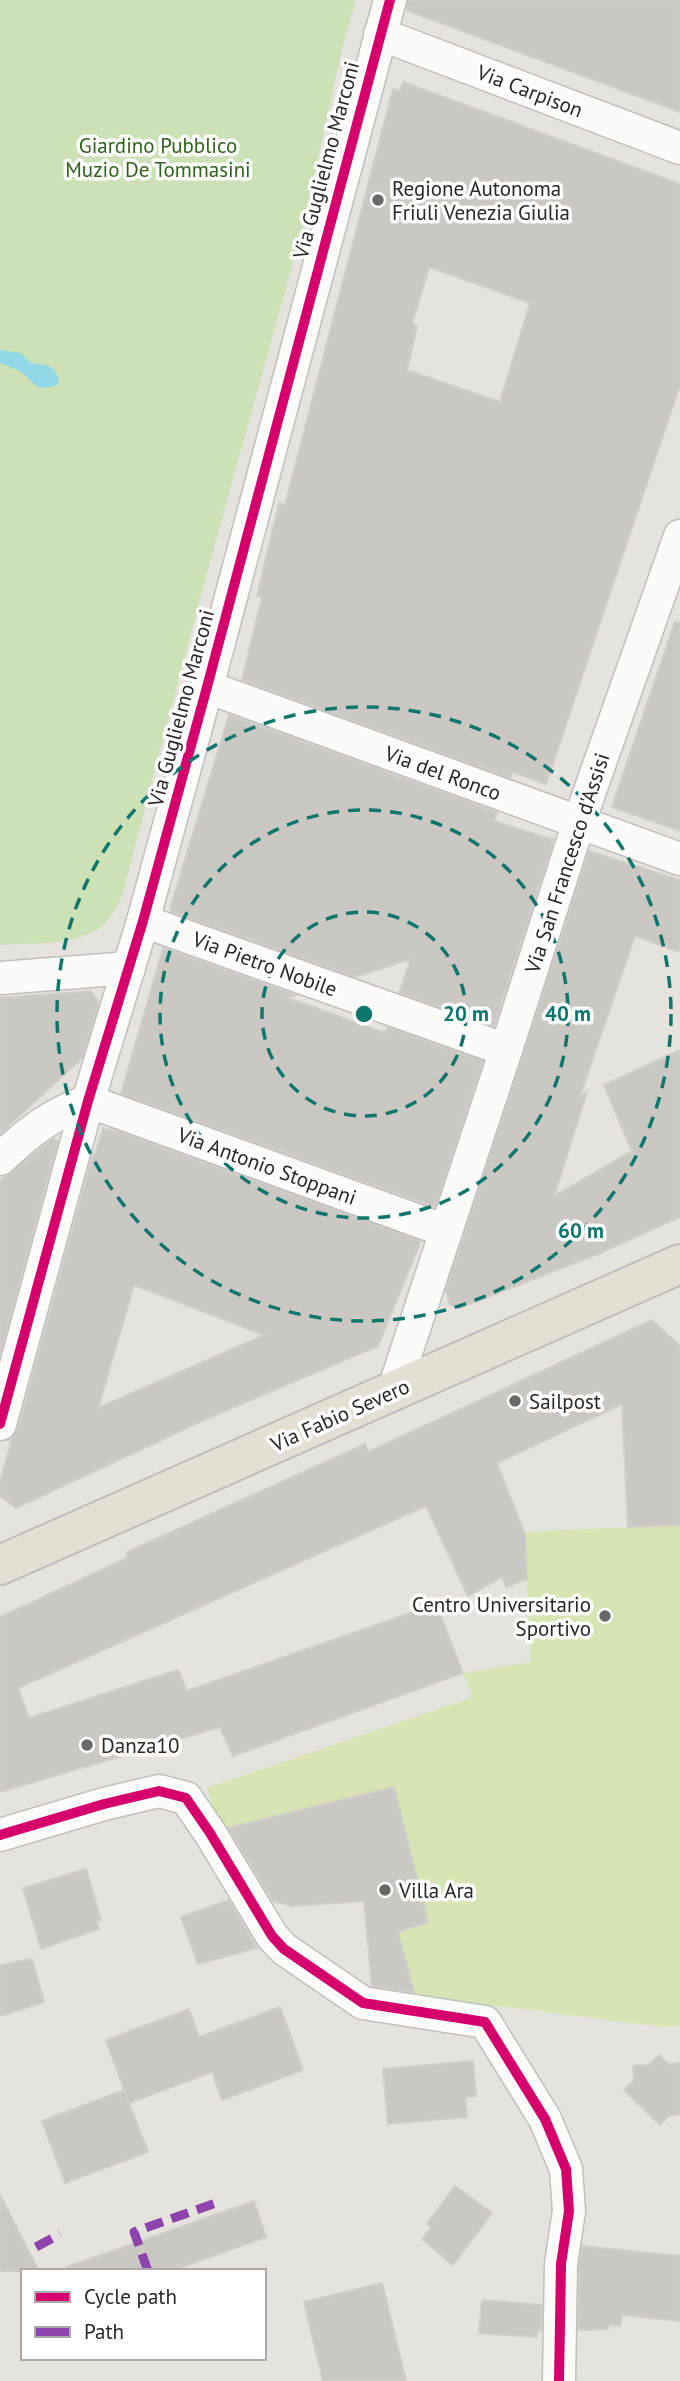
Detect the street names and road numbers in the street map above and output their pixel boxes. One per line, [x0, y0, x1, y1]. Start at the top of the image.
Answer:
street label: Via Guglielmo Marconi [286, 58, 365, 263]
street label: Via Carpison [472, 58, 587, 124]
street label: Via Guglielmo Marconi [141, 606, 220, 811]
street label: Via del Ronco [380, 739, 505, 807]
street label: Via San Francesco d'Assisi [518, 750, 615, 977]
street label: Via Pietro Nobile [188, 925, 341, 1003]
street label: Via Antonio Stoppani [173, 1121, 360, 1211]
street label: Via Fabio Severo [266, 1372, 414, 1458]

